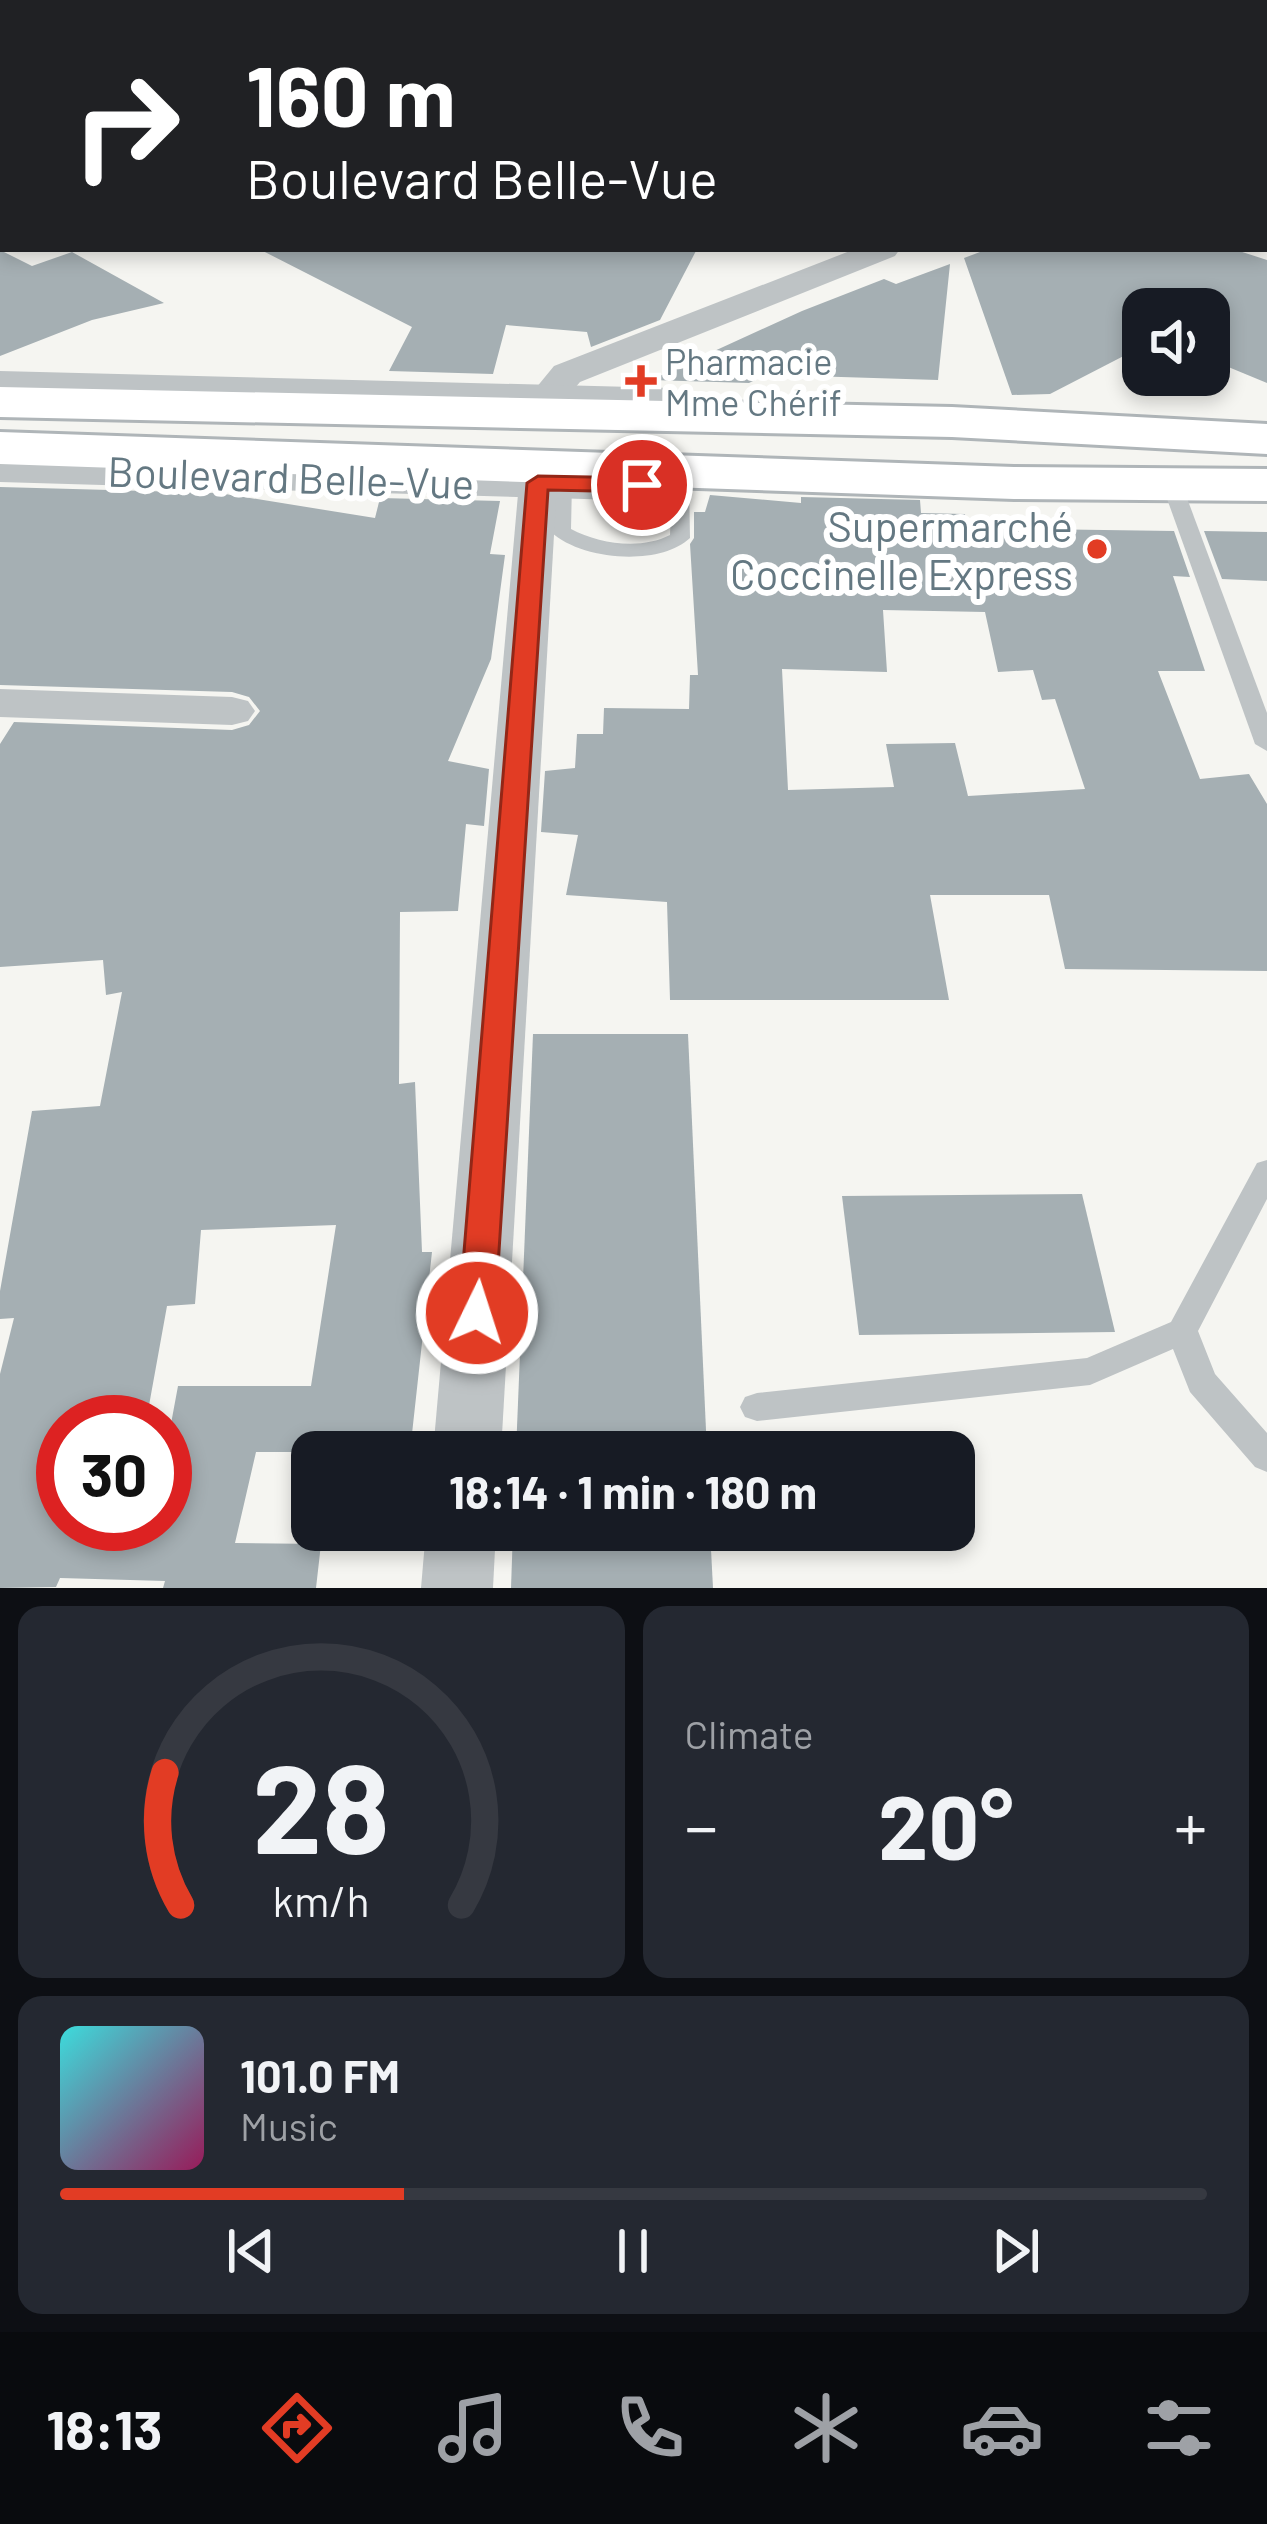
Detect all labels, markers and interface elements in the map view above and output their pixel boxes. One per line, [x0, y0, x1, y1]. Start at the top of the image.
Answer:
text: 160 m [246, 43, 456, 144]
icon: right [48, 48, 204, 204]
text: Boulevard Belle-Vue [246, 145, 718, 210]
map controls [1122, 288, 1230, 396]
button: sound [1122, 288, 1230, 396]
place label: Pharmacie Mme Chérif [665, 339, 842, 423]
marker: Pharmacie Mme Chérif [628, 368, 654, 394]
pin [591, 434, 693, 536]
street label: Boulevard Belle-Vue [107, 445, 475, 507]
icon: arrive [609, 452, 675, 518]
place label: Supermarché Coccinelle Express [730, 500, 1073, 599]
marker: Supermarché Coccinelle Express [1084, 536, 1110, 562]
position arrow [414, 1250, 540, 1376]
speed limit sign: 30 [36, 1395, 192, 1551]
text: 18:14 · 1 min · 180 m [449, 1464, 817, 1518]
text: Climate [685, 1710, 814, 1757]
text: 28 [253, 1729, 390, 1879]
text: 20° [878, 1770, 1014, 1878]
text: − [685, 1785, 718, 1864]
text: + [1174, 1785, 1207, 1864]
text: km/h [273, 1874, 370, 1926]
text: 101.0 FM [240, 2048, 400, 2102]
text: Music [240, 2102, 338, 2149]
icon: previous [218, 2218, 284, 2284]
icon: pause [600, 2218, 666, 2284]
icon: next [983, 2218, 1049, 2284]
icon: directions [255, 2386, 339, 2470]
icon: music [431, 2386, 515, 2470]
icon: phone [608, 2386, 692, 2470]
icon: climate [784, 2386, 868, 2470]
icon: car [960, 2386, 1044, 2470]
icon: filters [1137, 2386, 1221, 2470]
text: 18:13 [46, 2396, 162, 2461]

